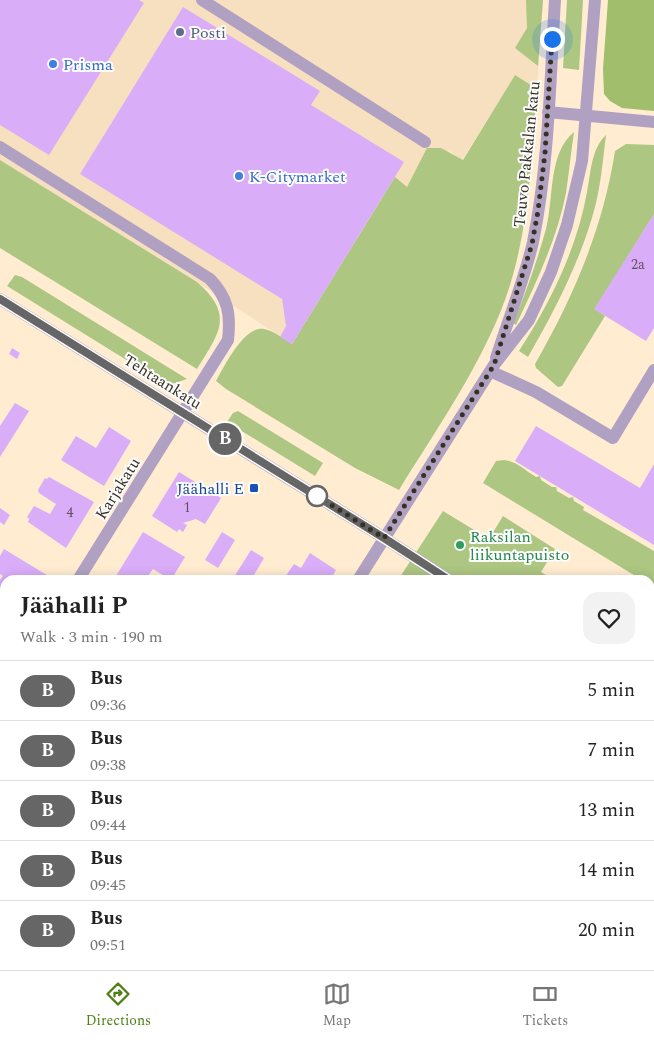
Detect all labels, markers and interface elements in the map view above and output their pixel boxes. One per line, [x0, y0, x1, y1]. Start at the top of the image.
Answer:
place label: Posti [190, 21, 226, 45]
marker: Posti [174, 26, 186, 38]
your location [540, 27, 565, 52]
place label: Prisma [63, 53, 113, 77]
marker: Prisma [47, 58, 59, 70]
street label: Teuvo Pakkalan katu [507, 80, 547, 228]
place label: K-Citymarket [249, 165, 346, 189]
marker: K-Citymarket [233, 170, 245, 182]
house number: 2a [631, 254, 645, 275]
street label: Tehtaankatu [118, 348, 207, 416]
line badge: B [209, 423, 241, 455]
text: B [219, 425, 231, 452]
street label: Karjakatu [89, 453, 146, 524]
place label: Jäähalli E [177, 477, 244, 501]
marker: Jäähalli E [248, 482, 260, 494]
unlabelled marker [306, 485, 328, 507]
house number: 1 [184, 497, 191, 518]
house number: 4 [67, 502, 74, 523]
place label: Raksilan liikuntapuisto [470, 525, 569, 567]
marker: Raksilan liikuntapuisto [454, 539, 466, 551]
text: Jäähalli P [20, 588, 128, 624]
button: heart [583, 592, 635, 644]
text: Walk · 3 min · 190 m [20, 625, 163, 649]
text: Bus [90, 664, 123, 693]
text: 5 min [587, 676, 635, 705]
text: B [41, 677, 54, 704]
text: 09:36 [90, 693, 126, 717]
text: Bus [90, 724, 123, 753]
text: 7 min [587, 736, 635, 765]
text: B [41, 737, 54, 764]
text: 09:38 [90, 753, 126, 777]
text: Bus [90, 784, 123, 813]
text: 13 min [578, 796, 635, 825]
text: B [41, 797, 54, 824]
text: 09:44 [90, 813, 126, 837]
text: Bus [90, 844, 123, 873]
text: 14 min [578, 856, 635, 885]
text: B [41, 857, 54, 884]
text: 09:45 [90, 873, 126, 897]
text: Bus [90, 904, 123, 933]
text: 20 min [578, 916, 635, 945]
text: B [41, 917, 54, 944]
text: 09:51 [90, 933, 126, 957]
tab: Directions [86, 980, 151, 1031]
tab: Map [323, 980, 351, 1031]
tab: Tickets [522, 980, 568, 1031]

